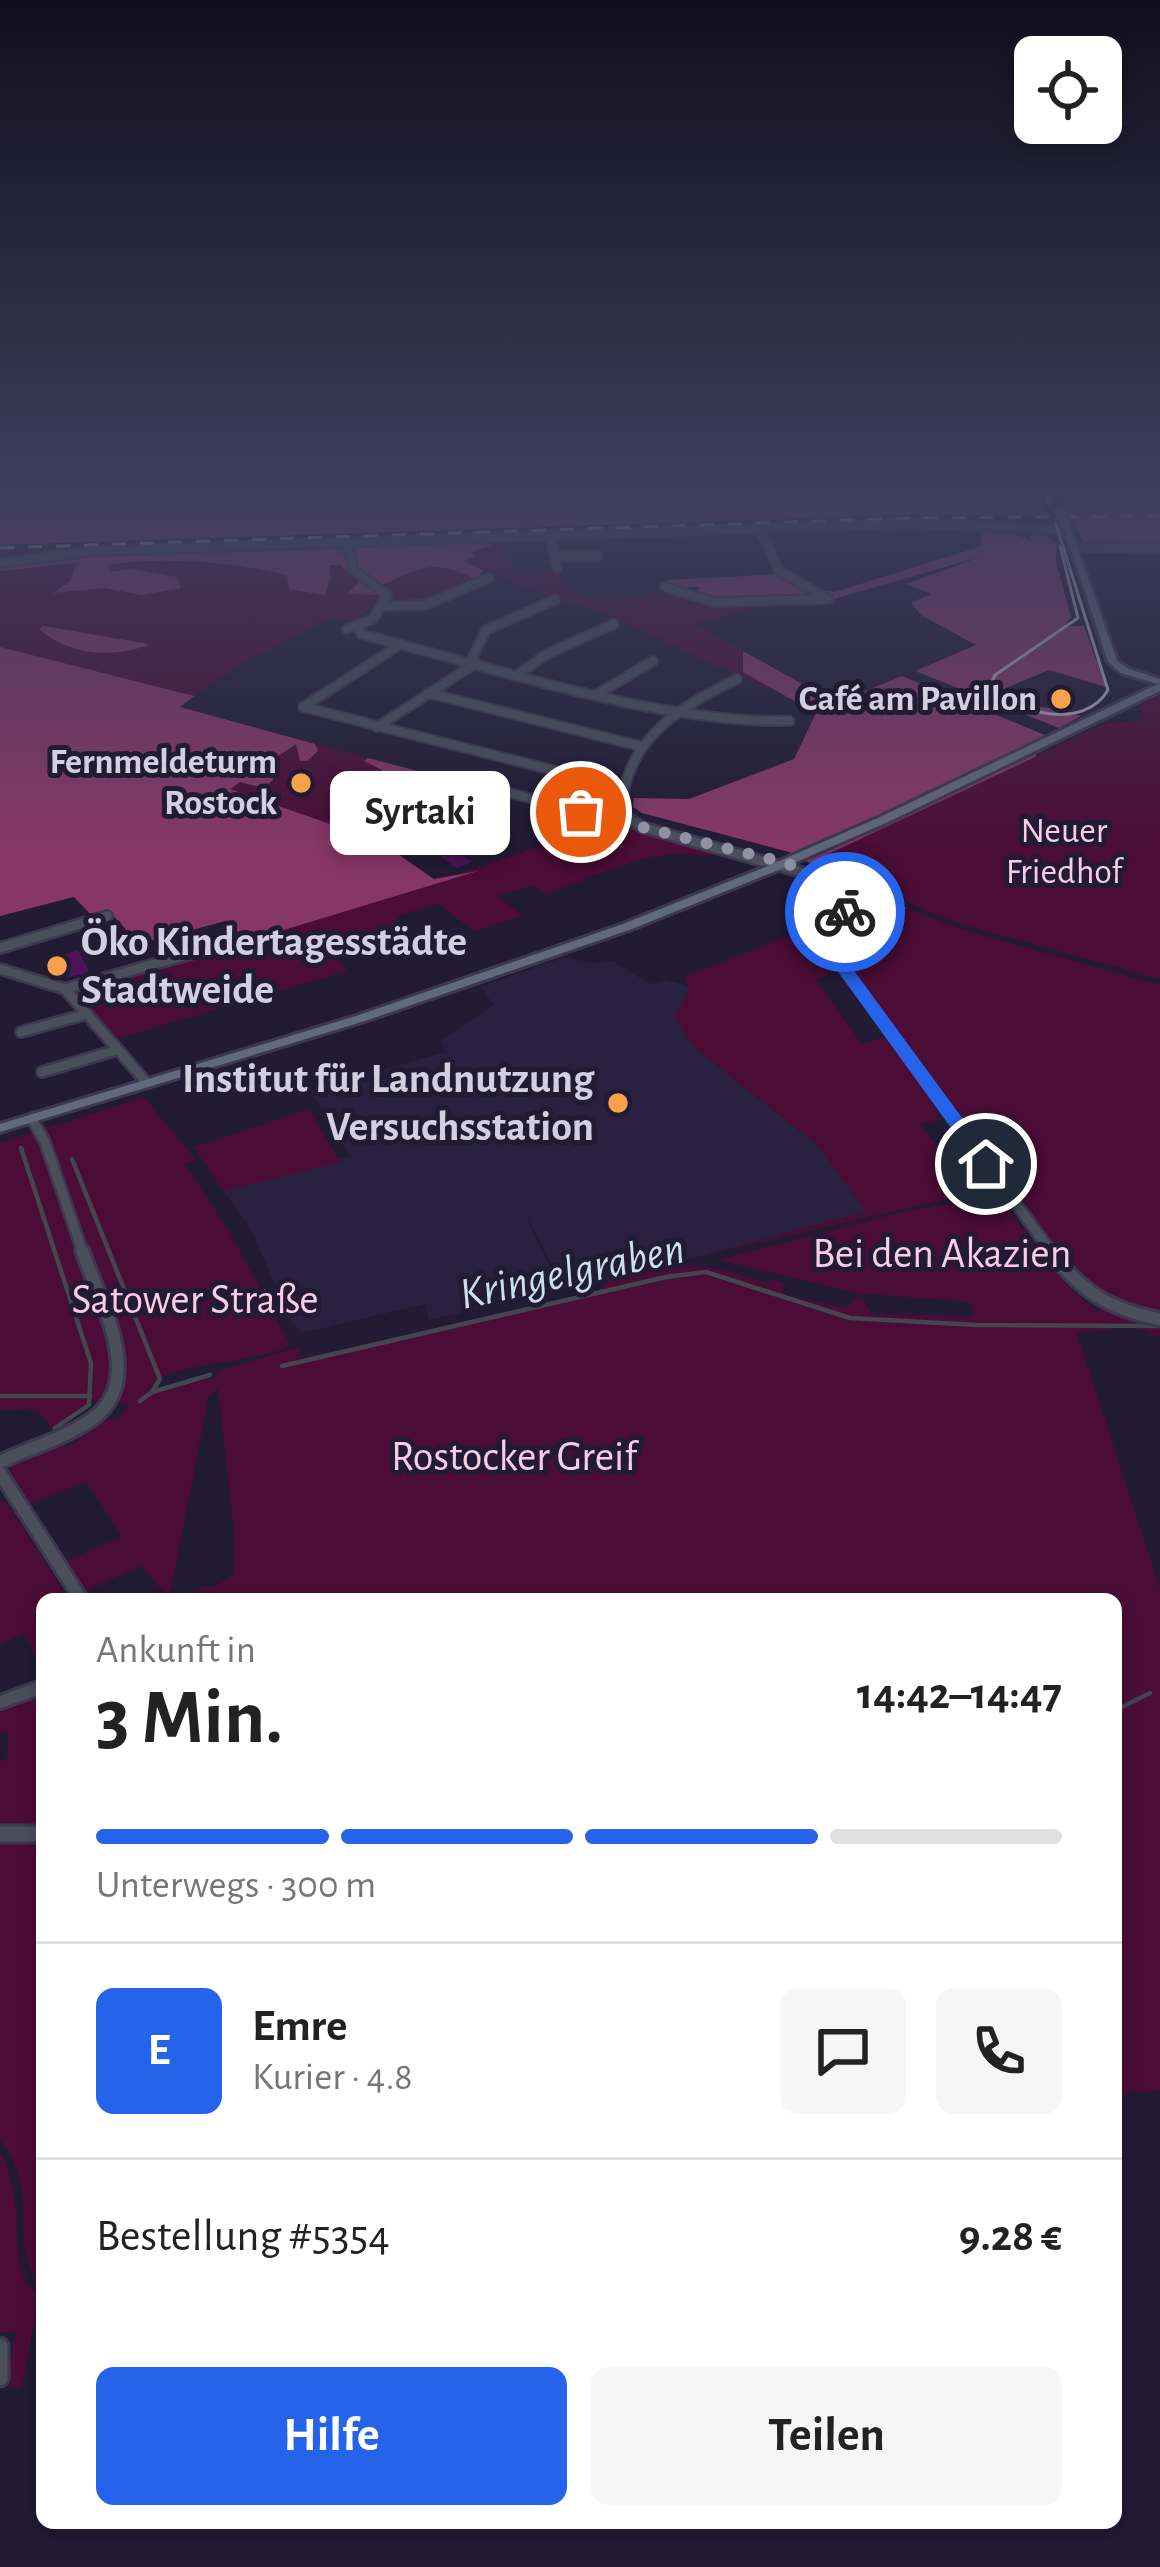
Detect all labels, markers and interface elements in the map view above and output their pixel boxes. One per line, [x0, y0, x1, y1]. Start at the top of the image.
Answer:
map controls [1014, 36, 1122, 144]
button: locate [1014, 36, 1122, 144]
place label: Café am Pavillon [799, 681, 1037, 717]
marker: Café am Pavillon [1048, 686, 1074, 712]
place label: Fernmeldeturm Rostock [50, 744, 277, 821]
pin [530, 761, 632, 863]
marker: Fernmeldeturm Rostock [288, 770, 314, 796]
callout: Syrtaki [329, 770, 509, 854]
icon: bag [548, 779, 614, 845]
text: Syrtaki [364, 793, 476, 832]
park label: Neuer Friedhof [1006, 813, 1124, 890]
courier [785, 852, 905, 972]
icon: bike [812, 879, 878, 945]
place label: Öko Kindertagesstädte Stadtweide [81, 918, 467, 1011]
marker: Öko Kindertagesstädte Stadtweide [44, 953, 70, 979]
place label: Institut für Landnutzung Versuchsstation [182, 1058, 595, 1148]
marker: Institut für Landnutzung Versuchsstation [605, 1090, 631, 1116]
pin [935, 1113, 1037, 1215]
icon: home [953, 1131, 1019, 1197]
water label: Kringelgraben [455, 1226, 689, 1318]
park label: Bei den Akazien [813, 1233, 1071, 1275]
park label: Satower Straße [71, 1279, 319, 1321]
park label: Rostocker Greif [391, 1436, 639, 1478]
text: Ankunft in [96, 1631, 256, 1670]
text: 14:42–14:47 [857, 1672, 1062, 1717]
text: 3 Min. [96, 1680, 283, 1758]
text: Unterwegs · 300 m [96, 1866, 376, 1905]
button: chat [780, 1988, 906, 2114]
button: phone [936, 1988, 1062, 2114]
text: Emre [252, 2004, 347, 2049]
text: E [148, 2028, 170, 2073]
text: Kurier · 4.8 [252, 2058, 413, 2097]
text: Bestellung #5354 [96, 2214, 390, 2259]
text: 9.28 € [959, 2214, 1062, 2259]
button: Hilfe [96, 2367, 567, 2505]
button: Teilen [591, 2367, 1062, 2505]

